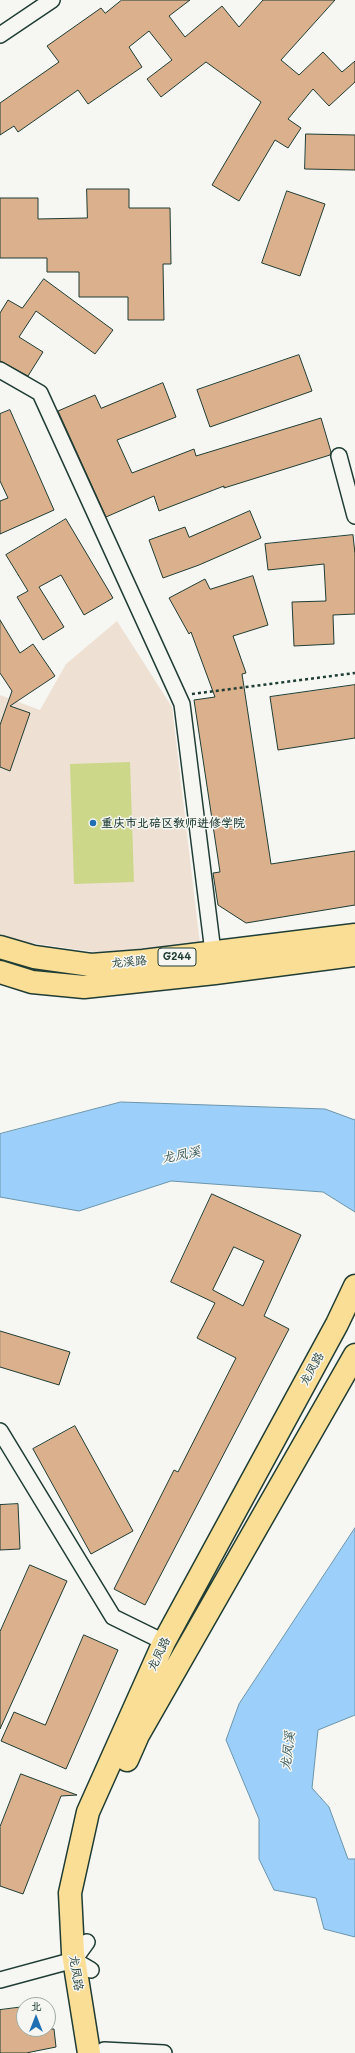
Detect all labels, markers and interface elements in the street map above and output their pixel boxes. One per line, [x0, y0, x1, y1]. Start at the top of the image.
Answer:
place label: 重庆市北碚区教师进修学院 [101, 816, 245, 830]
marker: 重庆市北碚区教师进修学院 [88, 818, 98, 828]
road number: G244 [158, 948, 196, 966]
street label: 龙溪路 [110, 953, 148, 971]
water label: 龙凤溪 [160, 1144, 202, 1166]
street label: 龙凤路 [297, 1350, 327, 1388]
street label: 龙凤路 [145, 1635, 173, 1673]
water label: 龙凤溪 [278, 1731, 298, 1771]
street label: 龙凤路 [66, 1954, 86, 1992]
north arrow [16, 1997, 56, 2037]
text: 北 [31, 1998, 42, 2013]

